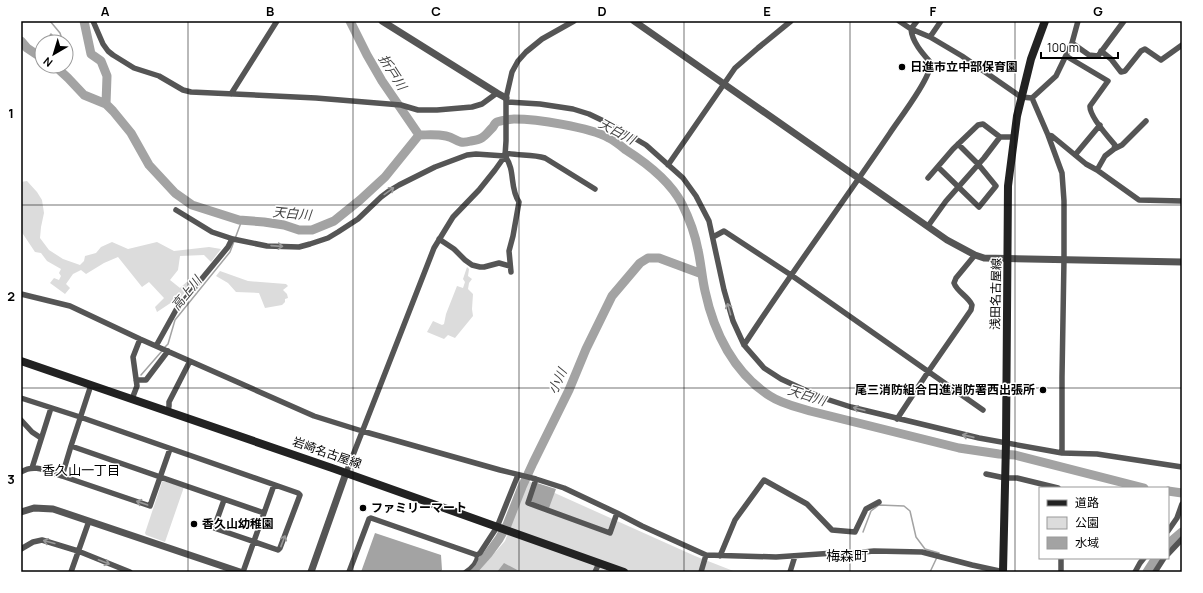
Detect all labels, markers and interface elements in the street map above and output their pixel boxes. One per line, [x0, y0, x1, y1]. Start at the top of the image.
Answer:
text: A [101, 2, 110, 20]
text: B [266, 2, 274, 20]
text: C [431, 2, 441, 20]
text: D [597, 2, 607, 20]
text: E [763, 2, 771, 20]
text: F [930, 2, 937, 20]
text: G [1093, 2, 1103, 20]
north arrow [34, 34, 74, 74]
scale bar [1041, 34, 1118, 60]
text: 100 m [1047, 39, 1079, 56]
water label: 折戸川 [375, 51, 412, 95]
text: N [40, 54, 55, 71]
place label: 日進市立中部保育園 [910, 58, 1018, 75]
marker: 日進市立中部保育園 [897, 62, 907, 72]
text: 1 [8, 104, 14, 122]
water label: 天白川 [596, 114, 640, 149]
one-way arrow [384, 187, 395, 195]
water label: 天白川 [272, 202, 314, 224]
one-way arrow [270, 243, 283, 250]
street label: 浅田名古屋線 [986, 258, 1005, 330]
water label: 高上川 [167, 271, 207, 314]
text: 2 [7, 287, 15, 305]
one-way arrow [725, 302, 732, 315]
water label: 小川 [543, 364, 571, 397]
water label: 天白川 [786, 380, 830, 410]
place label: 尾三消防組合日進消防署西出張所 [855, 381, 1035, 398]
marker: 尾三消防組合日進消防署西出張所 [1038, 385, 1048, 395]
one-way arrow [853, 404, 866, 412]
one-way arrow [961, 431, 974, 439]
street label: 岩崎名古屋線 [290, 433, 364, 472]
district label: 香久山一丁目 [42, 461, 120, 479]
text: 3 [7, 470, 15, 488]
legend [1039, 487, 1169, 559]
text: 道路 [1075, 494, 1099, 511]
one-way arrow [135, 499, 148, 506]
place label: ファミリーマート [371, 499, 467, 516]
marker: ファミリーマート [358, 503, 368, 513]
text: 公園 [1075, 514, 1099, 531]
place label: 香久山幼稚園 [202, 515, 274, 532]
marker: 香久山幼稚園 [189, 519, 199, 529]
text: 水域 [1075, 534, 1099, 551]
one-way arrow [280, 536, 288, 548]
one-way arrow [43, 538, 56, 545]
district label: 梅森町 [826, 546, 868, 565]
one-way arrow [98, 558, 110, 566]

